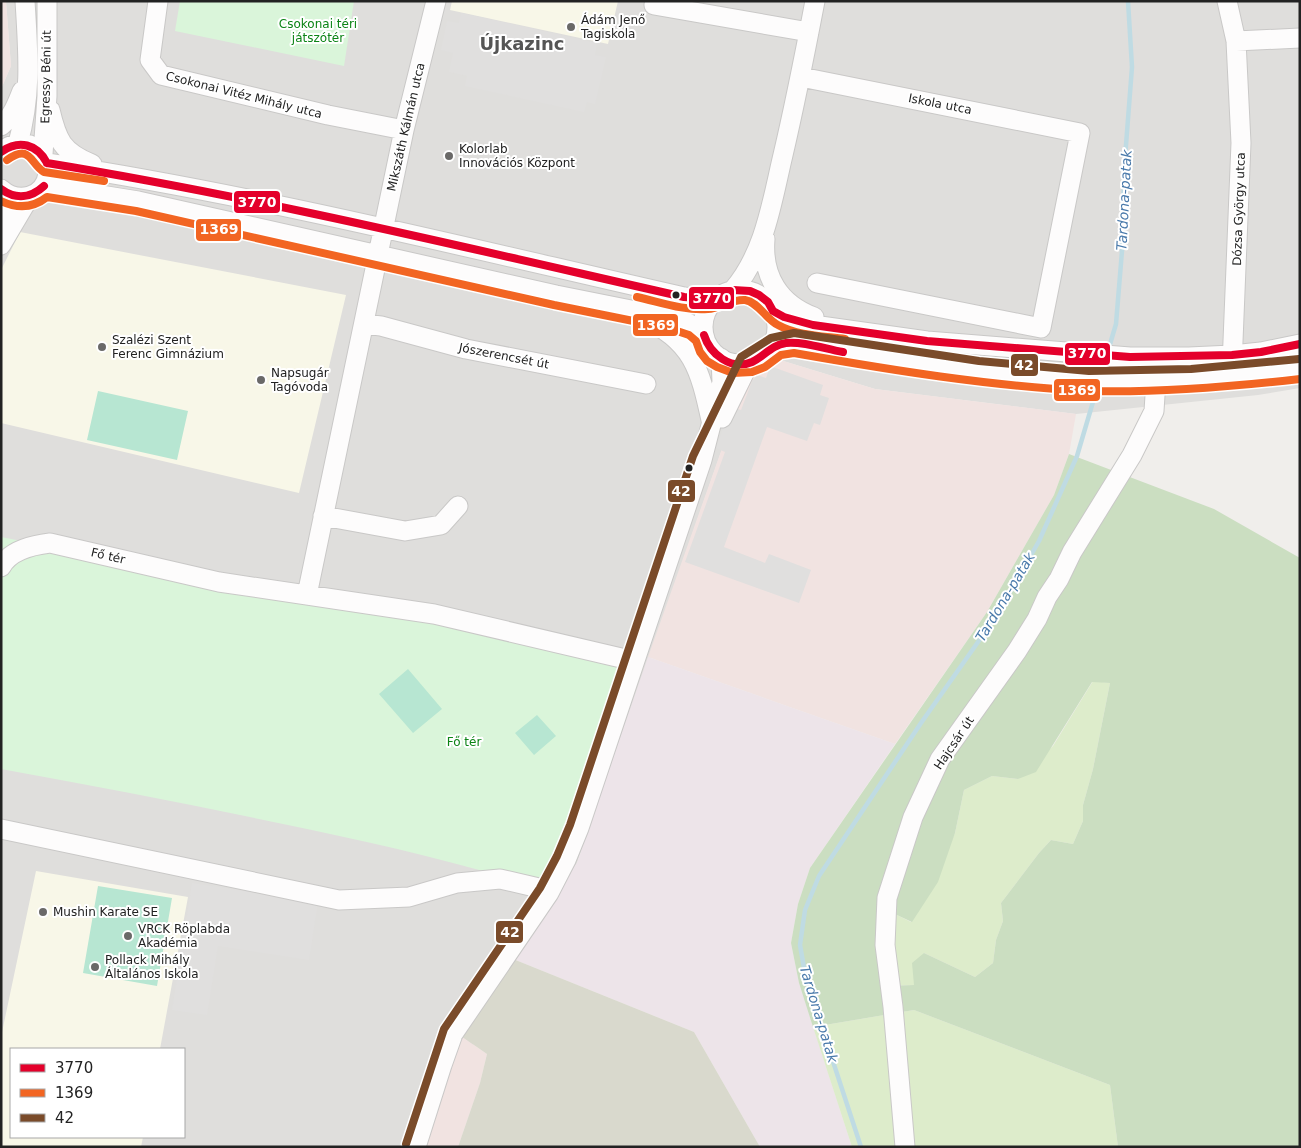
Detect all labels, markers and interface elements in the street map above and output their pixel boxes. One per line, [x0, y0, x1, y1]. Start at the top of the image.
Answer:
place label: Ádám Jenő Tagiskola [580, 12, 645, 41]
park label: Csokonai téri játszótér [279, 17, 357, 45]
marker: Ádám Jenő Tagiskola [565, 21, 577, 33]
street label: Egressy Béni út [38, 30, 54, 124]
district label: Újkazinc [479, 33, 565, 54]
street label: Mikszáth Kálmán utca [384, 61, 428, 193]
street label: Csokonai Vitéz Mihály utca [164, 69, 324, 121]
street label: Iskola utca [907, 91, 973, 117]
place label: Kolorlab Innovációs Központ [459, 142, 575, 170]
water label: Tardona-patak [1113, 148, 1135, 251]
marker: Kolorlab Innovációs Központ [443, 150, 455, 162]
street label: Dózsa György utca [1230, 152, 1248, 266]
line badge: 3770 [233, 190, 281, 214]
text: 3770 [238, 194, 277, 210]
line badge: 1369 [195, 218, 242, 242]
text: 1369 [200, 221, 238, 237]
line badge: 3770 [688, 286, 735, 310]
unlabelled marker [671, 290, 681, 300]
text: 3770 [693, 290, 732, 306]
line badge: 1369 [632, 313, 679, 337]
text: 1369 [637, 317, 675, 333]
place label: Szalézi Szent Ferenc Gimnázium [112, 333, 224, 361]
street label: Jószerencsét út [457, 340, 551, 372]
marker: Szalézi Szent Ferenc Gimnázium [96, 341, 108, 353]
line badge: 3770 [1064, 342, 1111, 366]
text: 3770 [1068, 345, 1107, 361]
line badge: 42 [1010, 353, 1039, 377]
text: 42 [1014, 357, 1034, 373]
place label: Napsugár Tagóvoda [270, 366, 329, 394]
marker: Napsugár Tagóvoda [255, 374, 267, 386]
line badge: 1369 [1053, 378, 1101, 402]
text: 1369 [1058, 382, 1096, 398]
unlabelled marker [684, 463, 694, 473]
line badge: 42 [667, 479, 696, 503]
text: 42 [671, 483, 691, 499]
street label: Fő tér [90, 545, 127, 567]
water label: Tardona-patak [972, 549, 1038, 644]
street label: Hajcsár út [931, 714, 977, 772]
park label: Fő tér [447, 735, 481, 749]
place label: Mushin Karate SE [53, 905, 158, 919]
marker: Mushin Karate SE [37, 906, 49, 918]
line badge: 42 [495, 920, 524, 944]
place label: VRCK Röplabda Akadémia [138, 922, 230, 950]
text: 42 [500, 924, 520, 940]
marker: VRCK Röplabda Akadémia [122, 930, 134, 942]
place label: Pollack Mihály Általános Iskola [105, 953, 199, 981]
marker: Pollack Mihály Általános Iskola [89, 961, 101, 973]
water label: Tardona-patak [797, 963, 842, 1065]
legend [10, 1048, 185, 1138]
text: 3770 [55, 1059, 93, 1077]
text: 1369 [55, 1084, 93, 1102]
text: 42 [55, 1109, 74, 1127]

